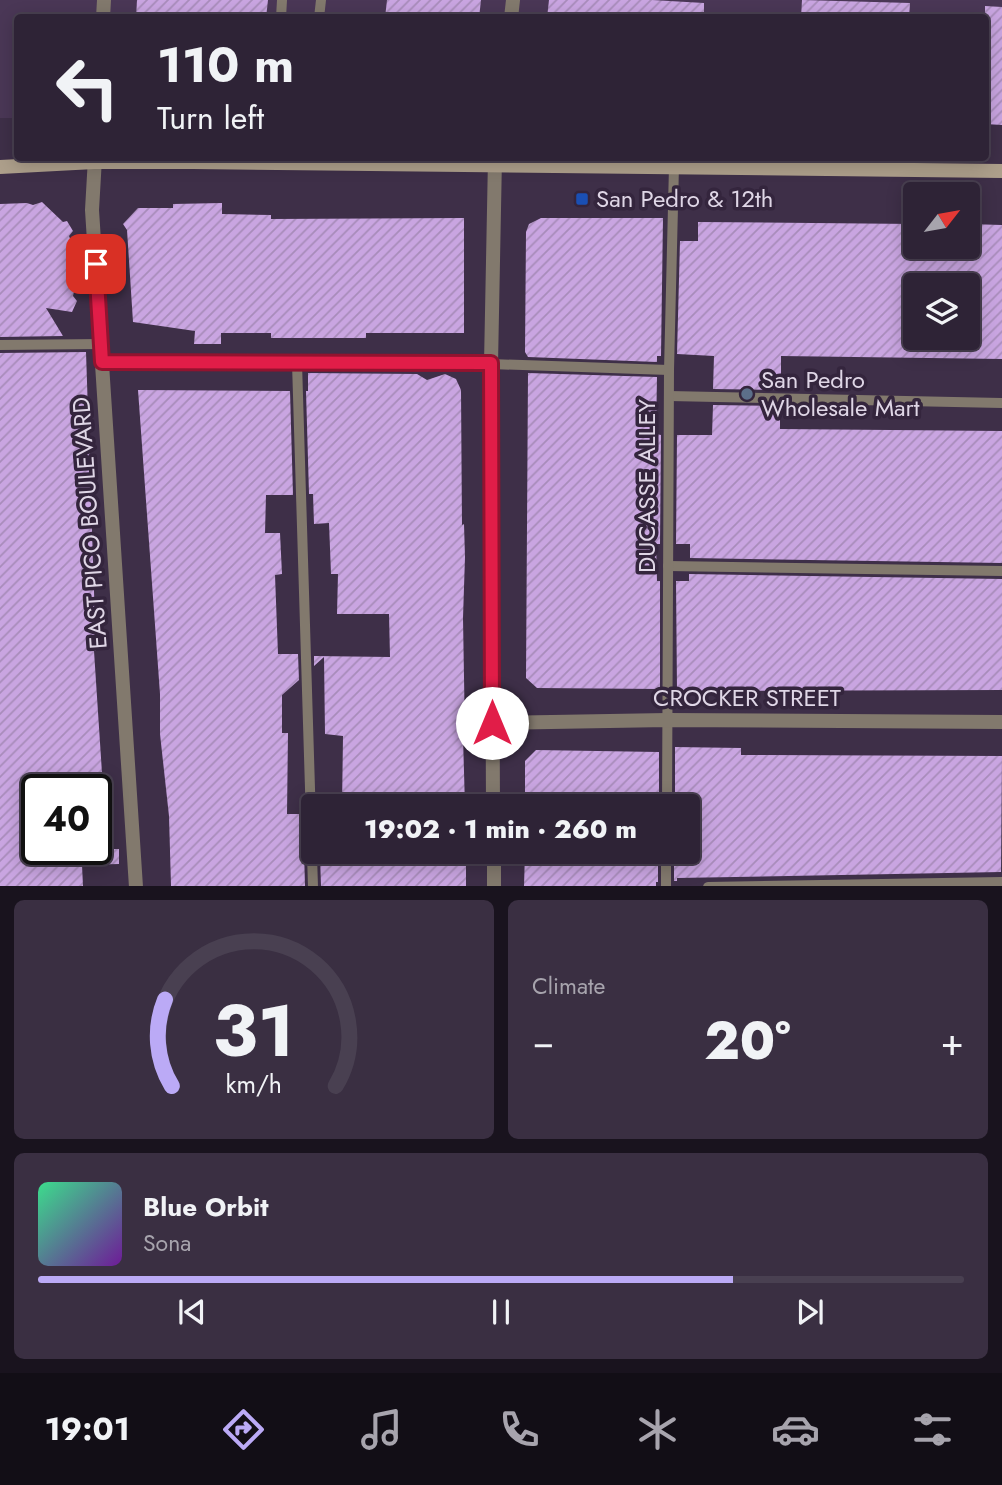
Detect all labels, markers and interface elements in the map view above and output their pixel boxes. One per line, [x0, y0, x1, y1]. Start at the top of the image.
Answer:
text: 110 m [157, 30, 294, 100]
icon: left [42, 42, 133, 133]
text: Turn left [157, 95, 264, 141]
place label: San Pedro & 12th [596, 181, 773, 216]
north arrow [903, 182, 980, 259]
map controls [903, 182, 980, 350]
marker: San Pedro & 12th [574, 191, 590, 207]
pin [66, 234, 126, 294]
icon: arrive [77, 245, 115, 283]
button: layers [903, 273, 980, 350]
place label: San Pedro Wholesale Mart [761, 362, 920, 425]
marker: San Pedro Wholesale Mart [739, 386, 755, 402]
street label: EAST PICO BOULEVARD [63, 396, 116, 650]
street label: DUCASSE ALLEY [629, 398, 664, 573]
street label: CROCKER STREET [653, 680, 841, 715]
position arrow [455, 686, 529, 760]
speed limit sign: 40 [21, 774, 112, 865]
text: 19:02 · 1 min · 260 m [364, 810, 637, 848]
text: Climate [532, 969, 605, 1003]
text: 31 [213, 978, 295, 1083]
text: 20° [704, 1003, 791, 1079]
text: − [532, 1014, 554, 1069]
text: + [941, 1014, 964, 1069]
text: km/h [226, 1065, 282, 1101]
text: Blue Orbit [143, 1188, 268, 1226]
text: Sona [143, 1226, 191, 1260]
icon: previous [173, 1293, 211, 1331]
icon: pause [482, 1293, 520, 1331]
icon: next [791, 1293, 829, 1331]
icon: directions [219, 1405, 268, 1454]
icon: music [357, 1405, 406, 1454]
icon: phone [495, 1405, 544, 1454]
icon: climate [633, 1405, 682, 1454]
icon: car [771, 1405, 820, 1454]
icon: filters [908, 1405, 957, 1454]
text: 19:01 [44, 1406, 130, 1452]

